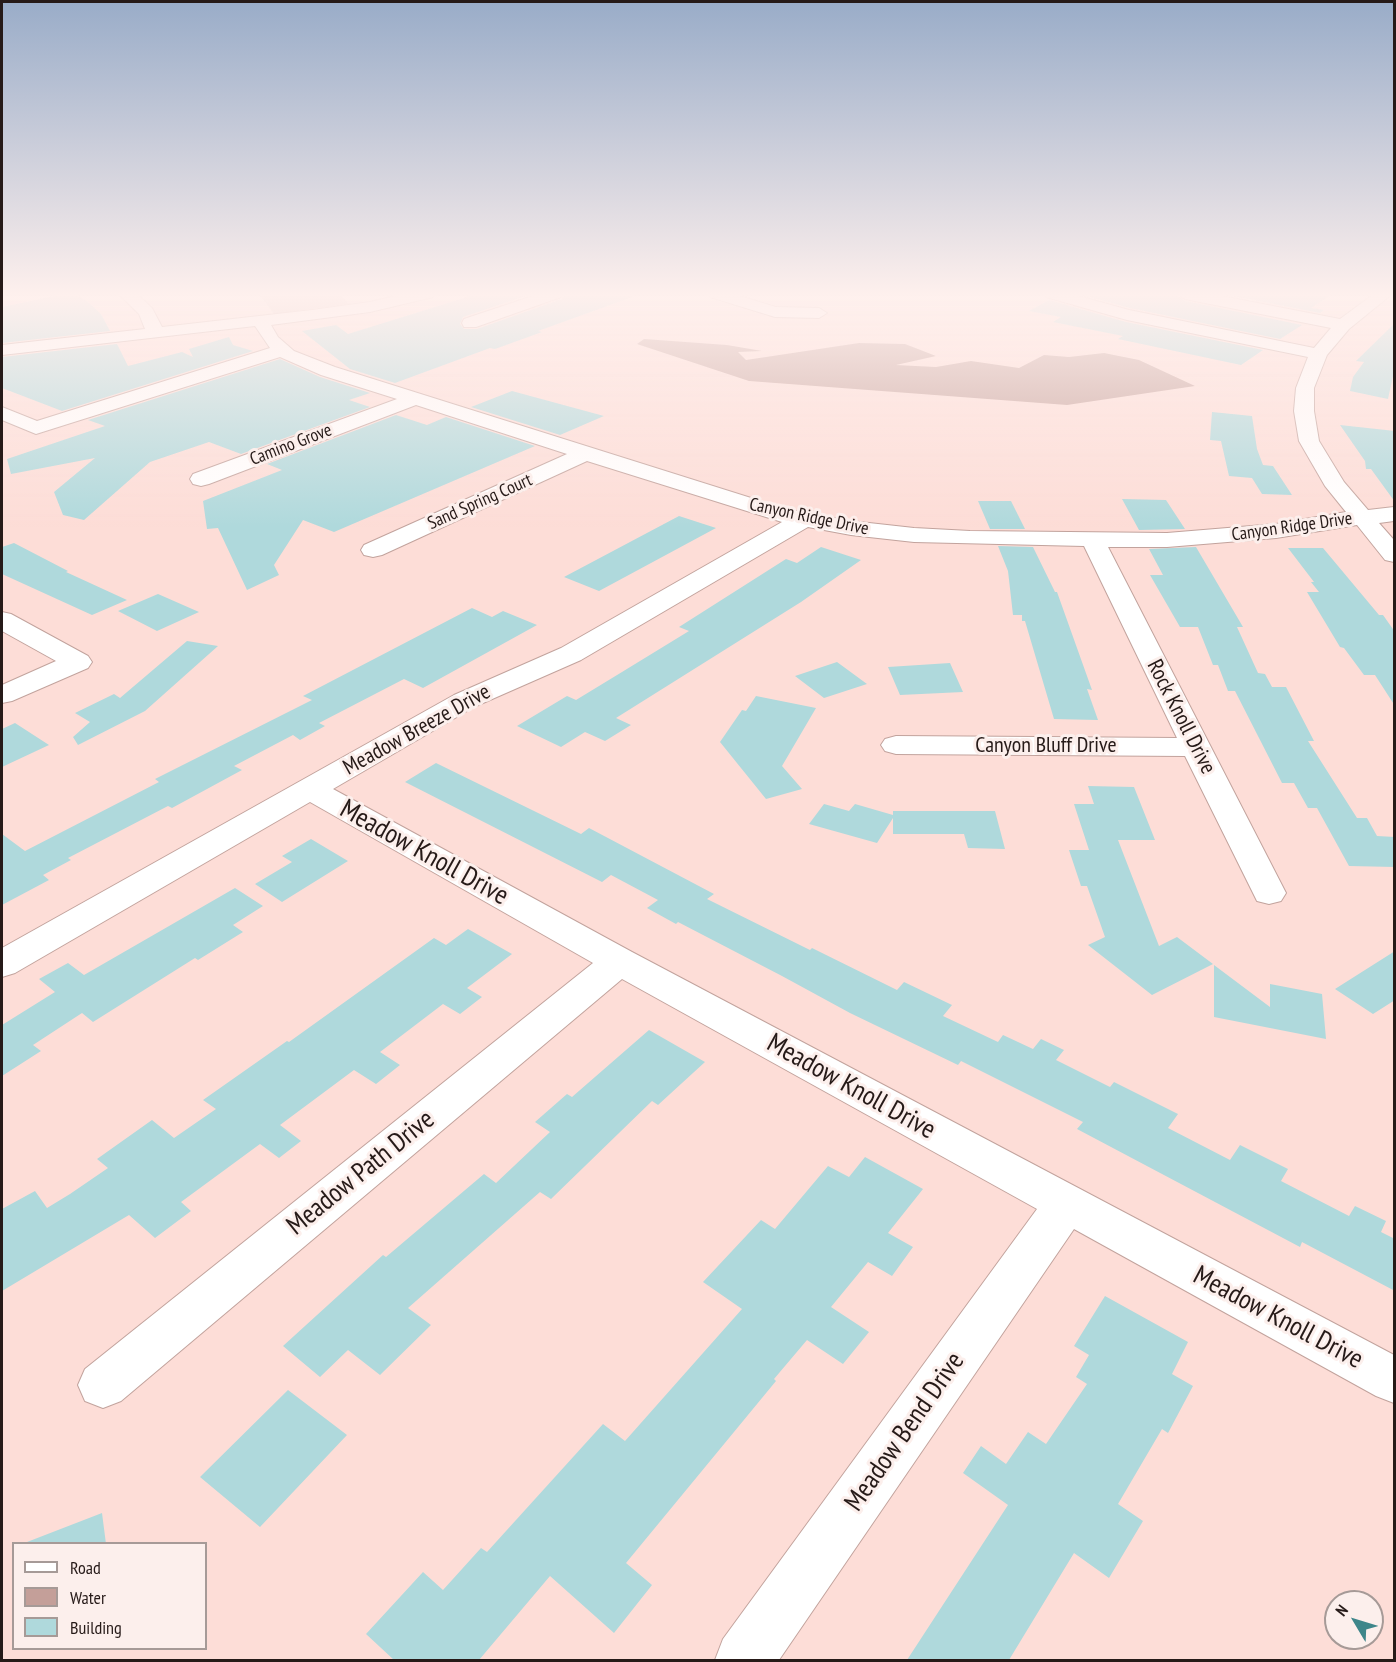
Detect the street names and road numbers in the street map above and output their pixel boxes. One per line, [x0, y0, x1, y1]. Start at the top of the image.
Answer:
street label: Camino Grove [247, 419, 335, 471]
street label: Sand Spring Court [424, 469, 536, 535]
street label: Canyon Ridge Drive [747, 494, 871, 540]
street label: Canyon Ridge Drive [1230, 508, 1354, 546]
street label: Rock Knoll Drive [1141, 655, 1221, 779]
street label: Meadow Breeze Drive [339, 679, 495, 781]
street label: Canyon Bluff Drive [975, 733, 1117, 759]
street label: Meadow Knoll Drive [334, 793, 514, 913]
street label: Meadow Knoll Drive [761, 1027, 941, 1147]
street label: Meadow Path Drive [281, 1104, 441, 1242]
street label: Meadow Knoll Drive [1188, 1260, 1368, 1376]
street label: Meadow Bend Drive [838, 1346, 972, 1518]

